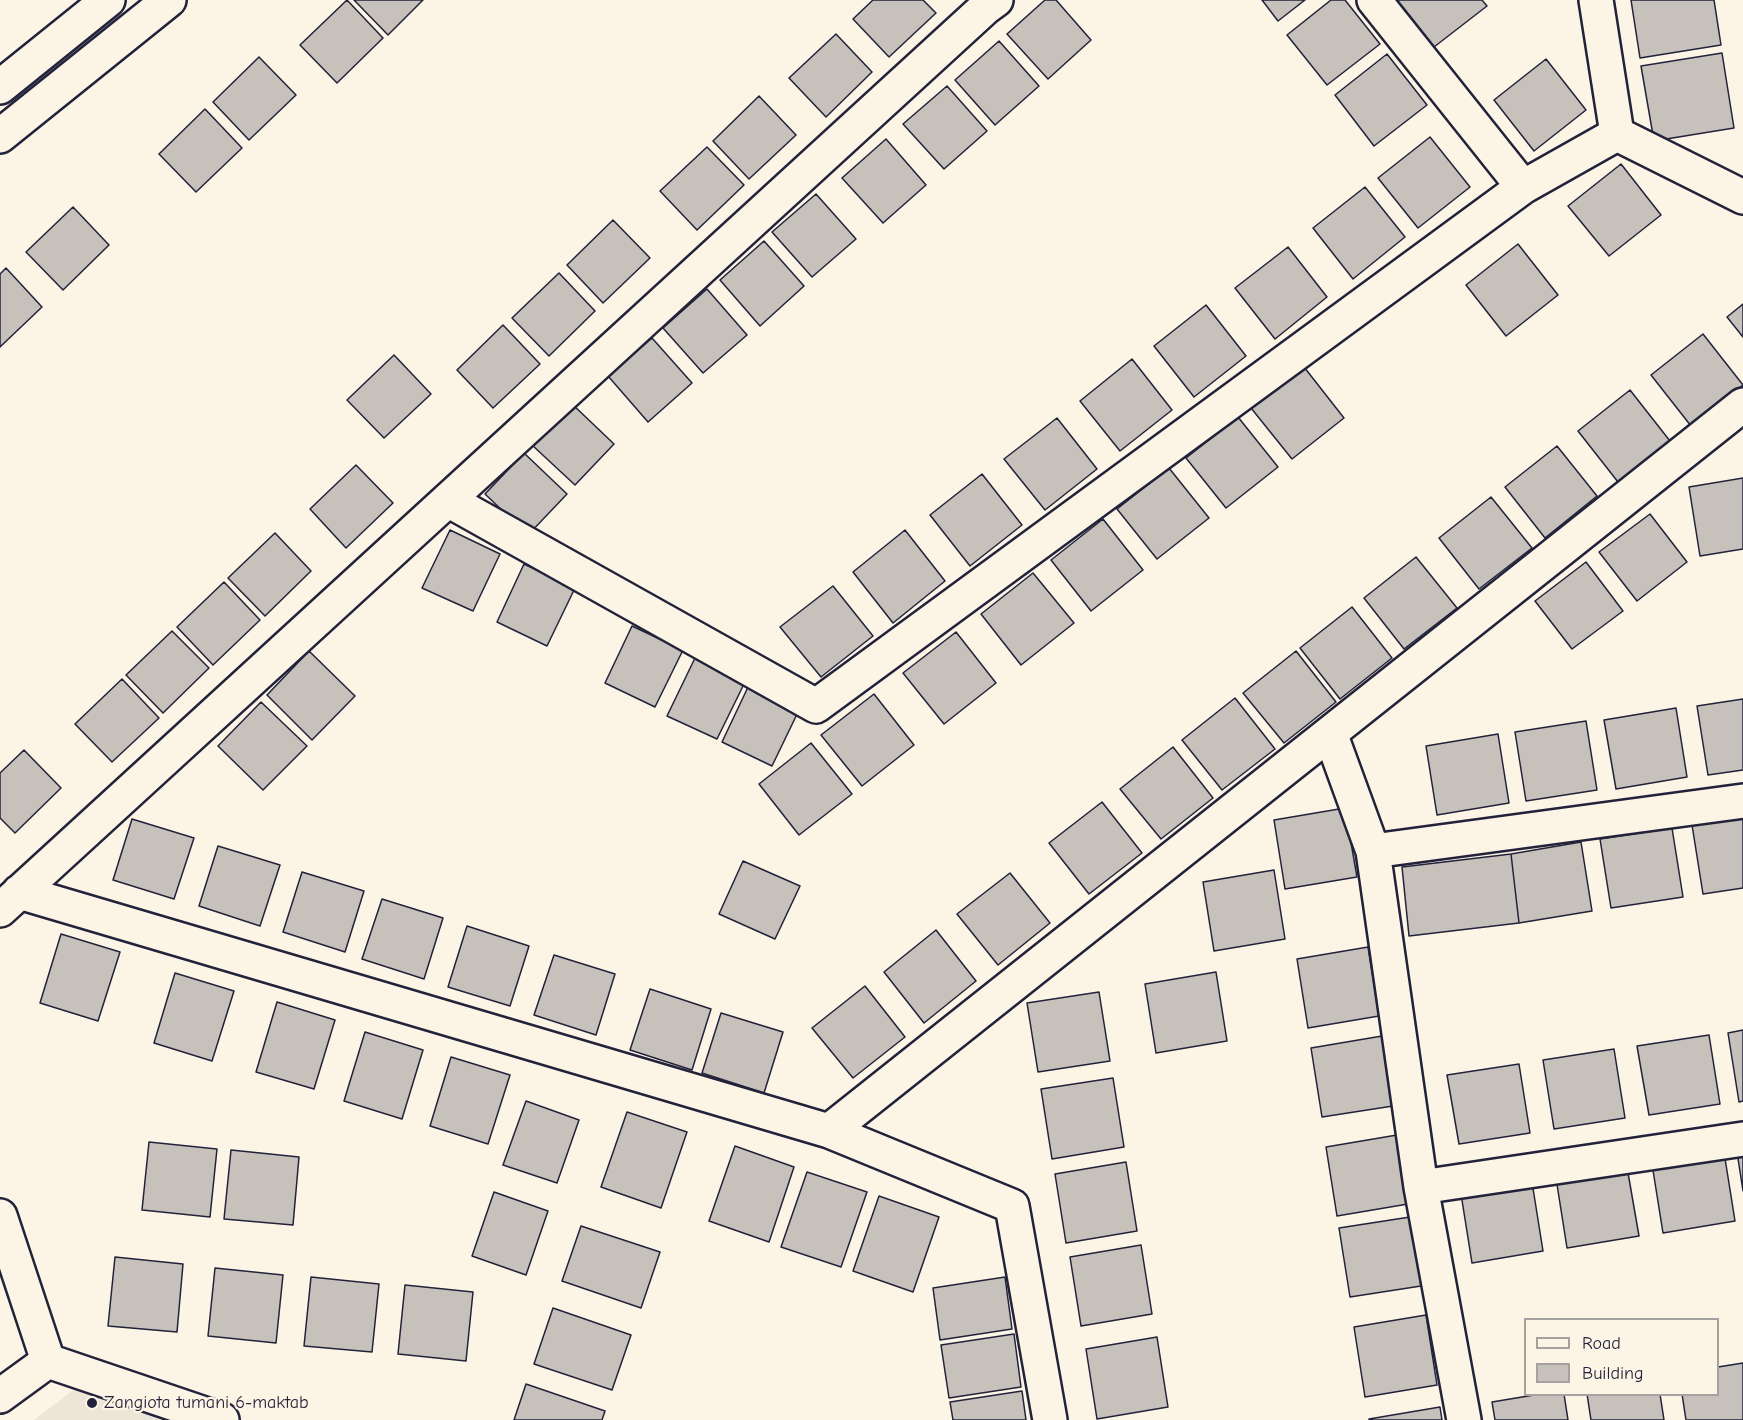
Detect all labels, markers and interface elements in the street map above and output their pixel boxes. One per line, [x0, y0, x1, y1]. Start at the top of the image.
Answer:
legend [1524, 1318, 1719, 1396]
text: Road [1582, 1333, 1621, 1354]
text: Building [1582, 1363, 1644, 1384]
place label: Zangiota tumani 6-maktab [104, 1392, 309, 1414]
marker: Zangiota tumani 6-maktab [85, 1396, 99, 1410]

